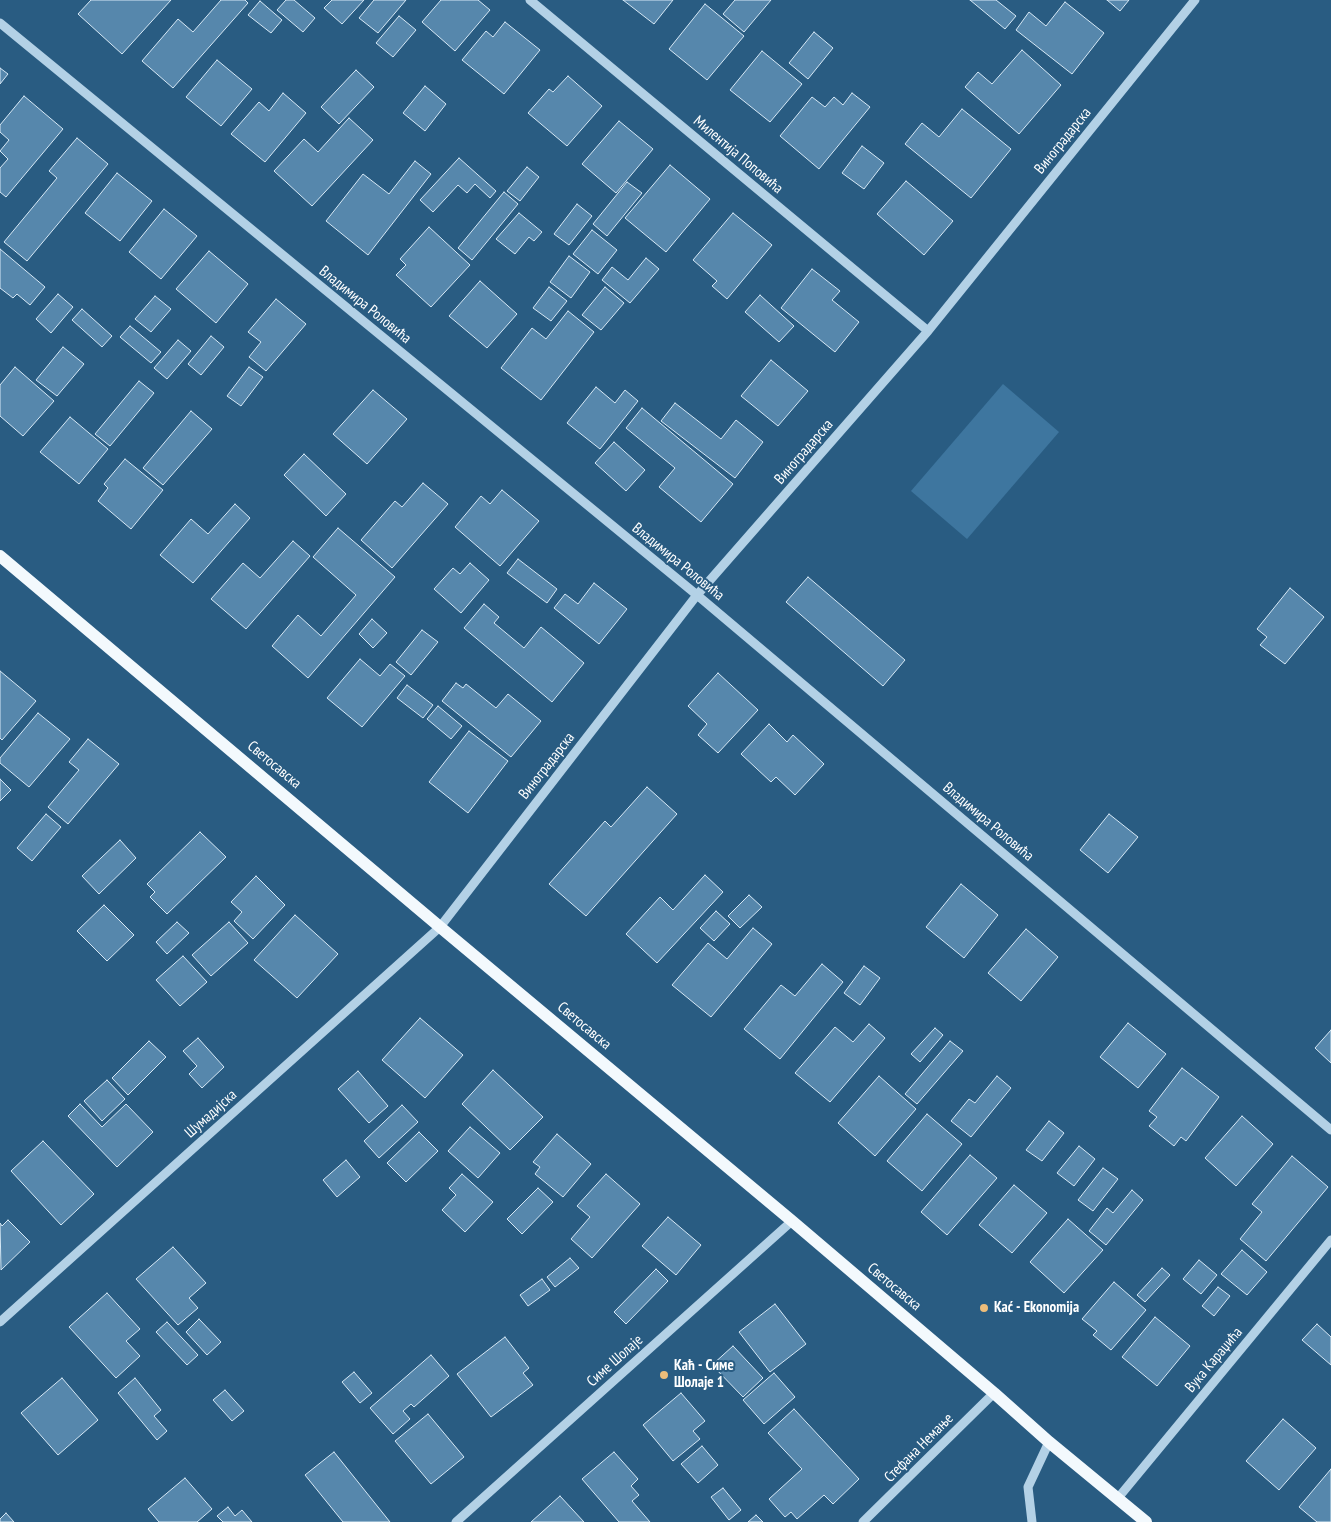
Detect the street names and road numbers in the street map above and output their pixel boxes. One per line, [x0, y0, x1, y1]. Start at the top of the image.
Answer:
street label: Виноградарска [1031, 104, 1095, 178]
street label: Милентија Поповића [690, 112, 786, 198]
street label: Владимира Роловића [315, 262, 415, 348]
street label: Виноградарска [771, 416, 837, 488]
street label: Владимира Роловића [628, 519, 728, 605]
street label: Виноградарска [515, 729, 579, 803]
street label: Светосавска [243, 737, 305, 793]
street label: Владимира Роловића [939, 779, 1037, 865]
street label: Светосавска [553, 998, 615, 1054]
street label: Шумадијска [181, 1086, 241, 1142]
street label: Светосавска [863, 1259, 925, 1315]
street label: Вука Караџића [1182, 1324, 1246, 1396]
street label: Симе Шолаје [583, 1331, 647, 1391]
street label: Стефана Немање [881, 1410, 957, 1486]

